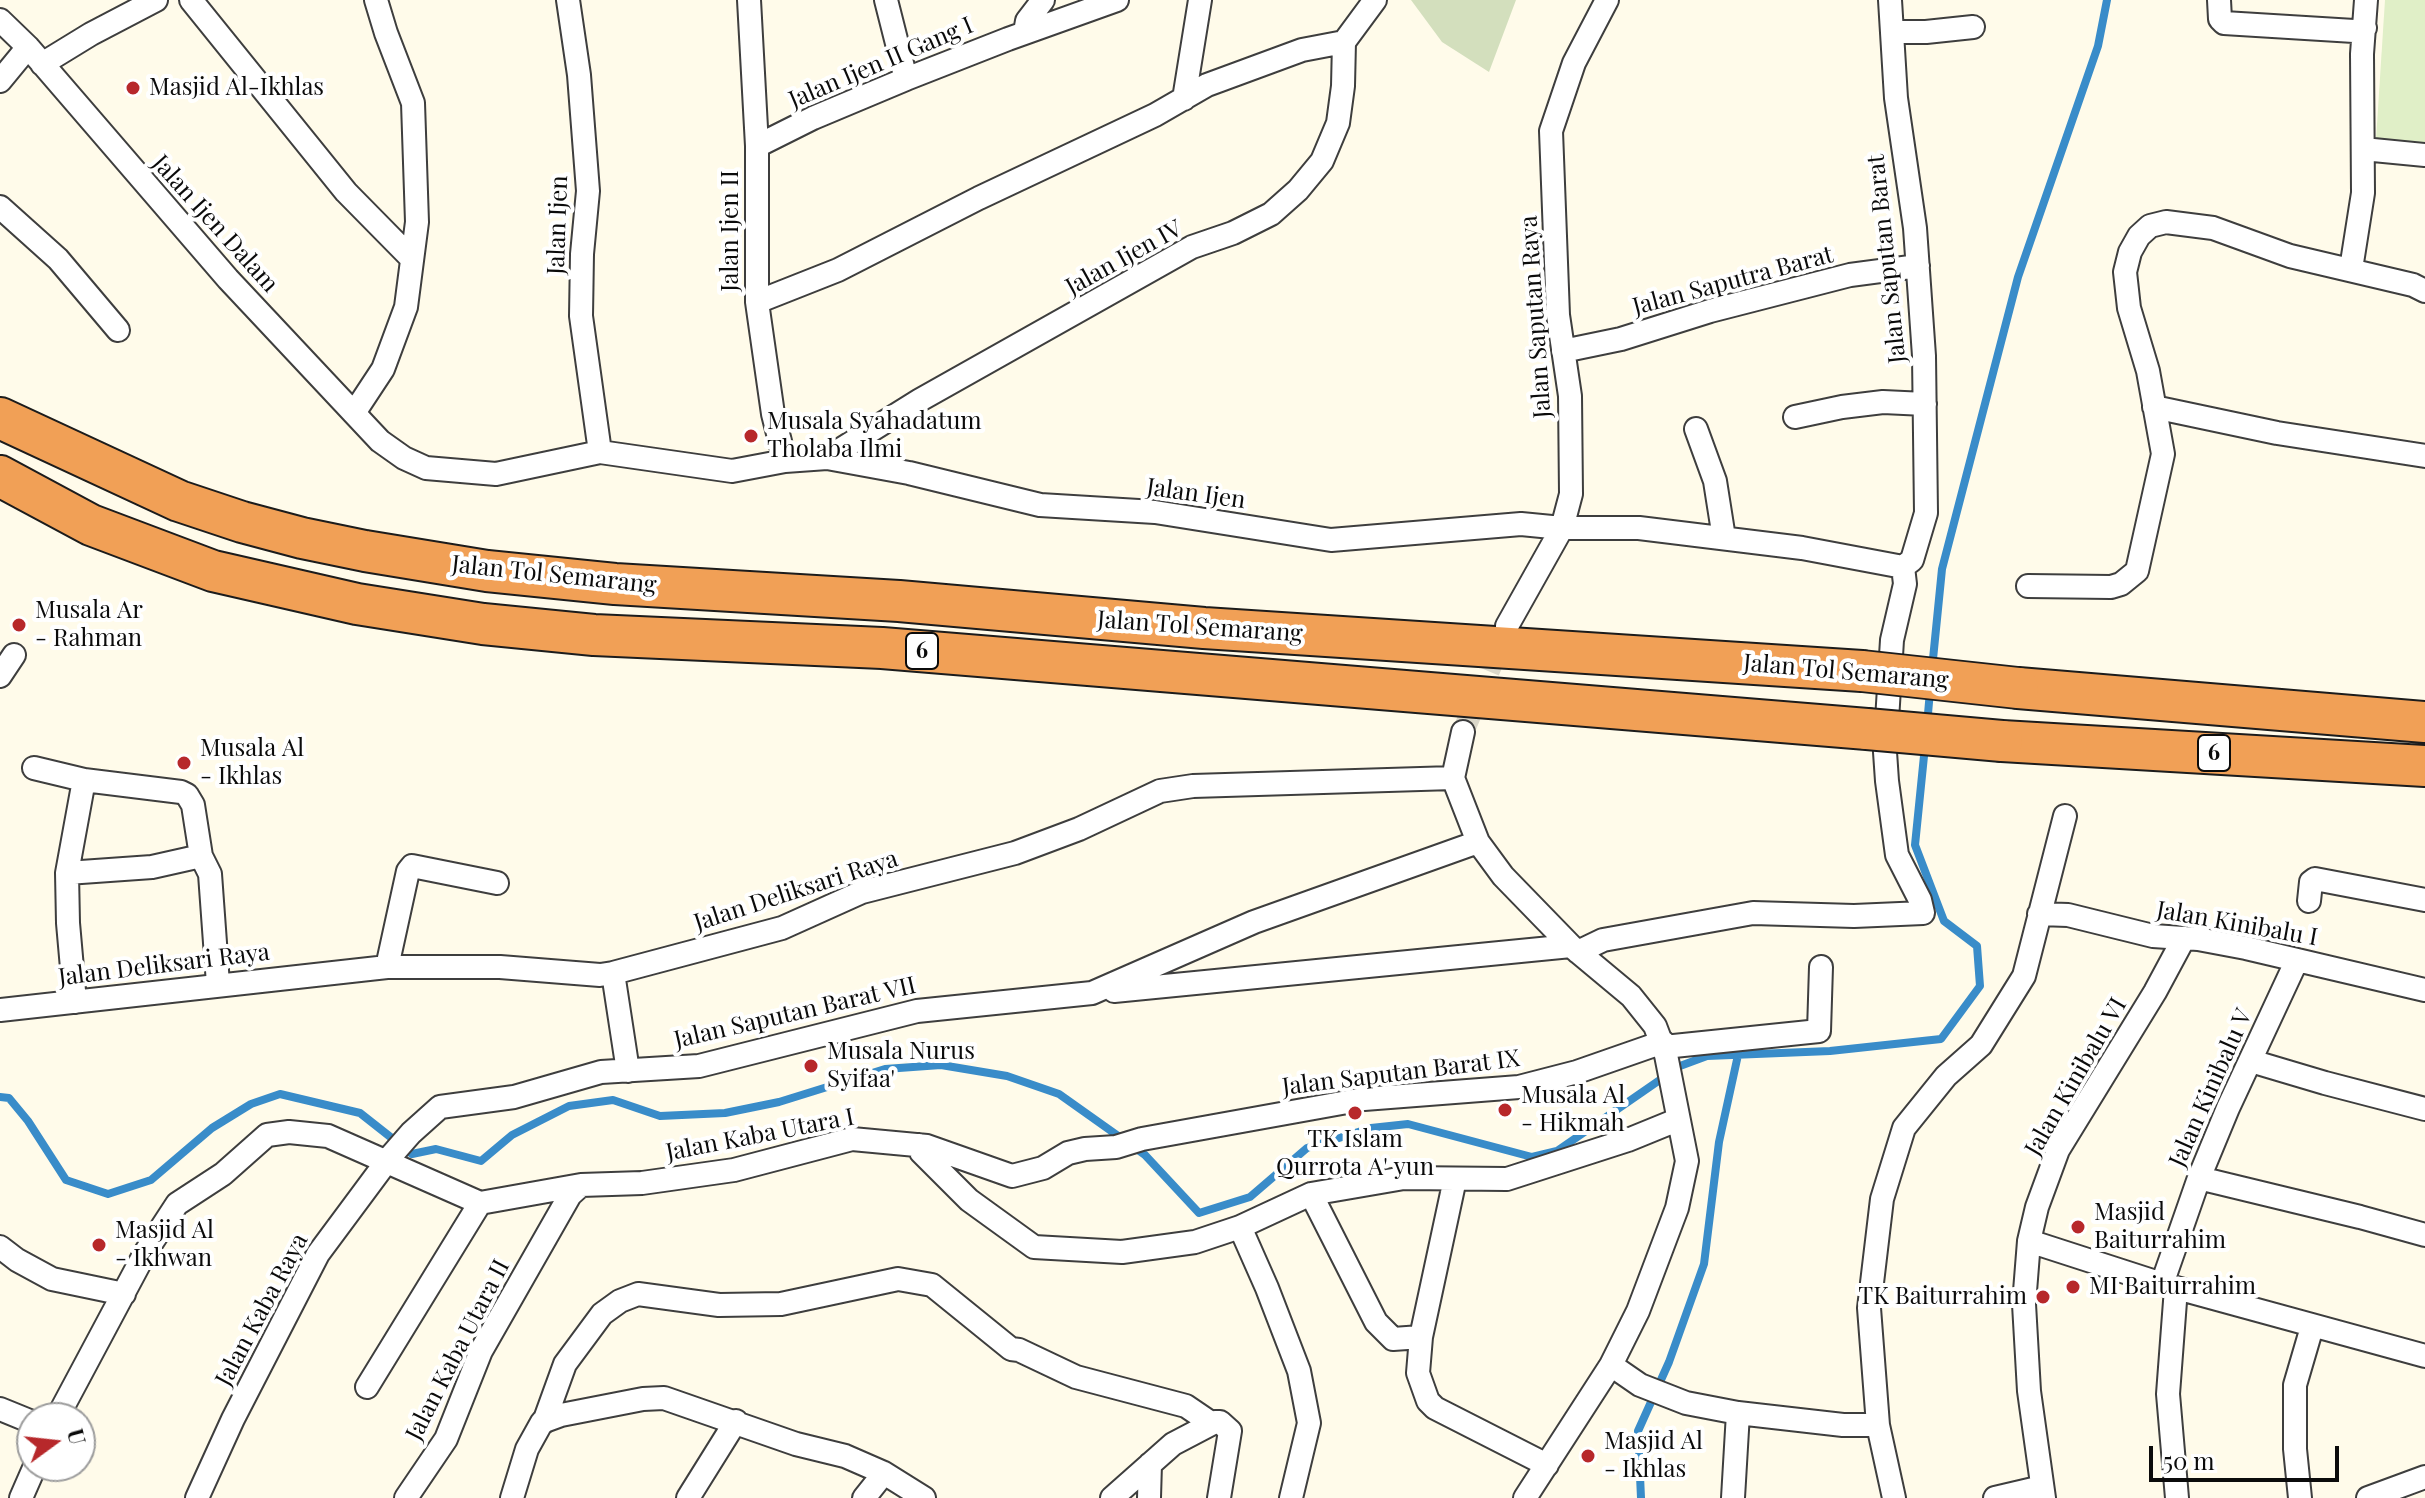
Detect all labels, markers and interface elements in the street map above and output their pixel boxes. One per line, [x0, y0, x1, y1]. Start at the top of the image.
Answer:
street label: Jalan Ijen II Gang I [785, 11, 977, 115]
place label: Masjid Al-Ikhlas [149, 74, 324, 102]
marker: Masjid Al-Ikhlas [124, 79, 142, 97]
street label: Jalan Ijen Dalam [146, 149, 284, 299]
street label: Jalan Saputan Barat [1862, 153, 1912, 365]
street label: Jalan Ijen II [717, 170, 745, 292]
street label: Jalan Ijen [542, 175, 574, 275]
street label: Jalan Ijen IV [1061, 214, 1187, 302]
street label: Jalan Saputan Raya [1515, 215, 1557, 419]
street label: Jalan Saputra Barat [1630, 240, 1836, 322]
place label: Musala Syahadatum Tholaba Ilmi [767, 408, 982, 464]
marker: Musala Syahadatum Tholaba Ilmi [742, 427, 760, 445]
street label: Jalan Ijen [1145, 473, 1247, 515]
street label: Jalan Tol Semarang [450, 550, 658, 600]
place label: Musala Ar - Rahman [35, 597, 143, 653]
street label: Jalan Tol Semarang [1096, 605, 1304, 649]
marker: Musala Ar - Rahman [10, 616, 28, 634]
road number: 6 [906, 633, 938, 669]
street label: Jalan Tol Semarang [1742, 649, 1950, 695]
place label: Musala Al - Ikhlas [200, 735, 304, 791]
road number: 6 [2198, 735, 2230, 771]
marker: Musala Al - Ikhlas [175, 754, 193, 772]
street label: Jalan Deliksari Raya [690, 844, 902, 938]
street label: Jalan Kinibalu I [2154, 896, 2320, 952]
street label: Jalan Deliksari Raya [57, 938, 271, 992]
street label: Jalan Saputan Barat VII [671, 971, 919, 1055]
street label: Jalan Kinibalu VI [2019, 993, 2133, 1161]
street label: Jalan Kinibalu V [2163, 1005, 2259, 1171]
place label: Musala Nurus Syifaa' [827, 1038, 975, 1094]
street label: Jalan Saputan Barat IX [1280, 1044, 1522, 1102]
marker: Musala Nurus Syifaa' [802, 1057, 820, 1075]
place label: Musala Al - Hikmah [1521, 1082, 1625, 1138]
marker: Musala Al - Hikmah [1496, 1101, 1514, 1119]
street label: Jalan Kaba Utara I [663, 1103, 857, 1167]
marker: TK Islam Qurrota A' yun [1346, 1104, 1364, 1122]
place label: TK Islam Qurrota A' yun [1276, 1126, 1434, 1182]
place label: Masjid Baiturrahim [2094, 1199, 2226, 1255]
place label: Masjid Al - Ikhwan [115, 1217, 214, 1273]
marker: Masjid Baiturrahim [2069, 1218, 2087, 1236]
street label: Jalan Kaba Raya [210, 1229, 314, 1391]
marker: Masjid Al - Ikhwan [90, 1236, 108, 1254]
street label: Jalan Kaba Utara II [400, 1255, 516, 1445]
place label: MI Baiturrahim [2089, 1273, 2256, 1301]
marker: MI Baiturrahim [2064, 1278, 2082, 1296]
place label: TK Baiturrahim [1858, 1283, 2027, 1311]
marker: TK Baiturrahim [2034, 1288, 2052, 1306]
north arrow [16, 1402, 96, 1482]
text: U [61, 1425, 94, 1448]
place label: Masjid Al - Ikhlas [1604, 1428, 1703, 1484]
scale bar [2153, 1430, 2343, 1480]
text: 50 m [2163, 1444, 2215, 1476]
marker: Masjid Al - Ikhlas [1579, 1447, 1597, 1465]

